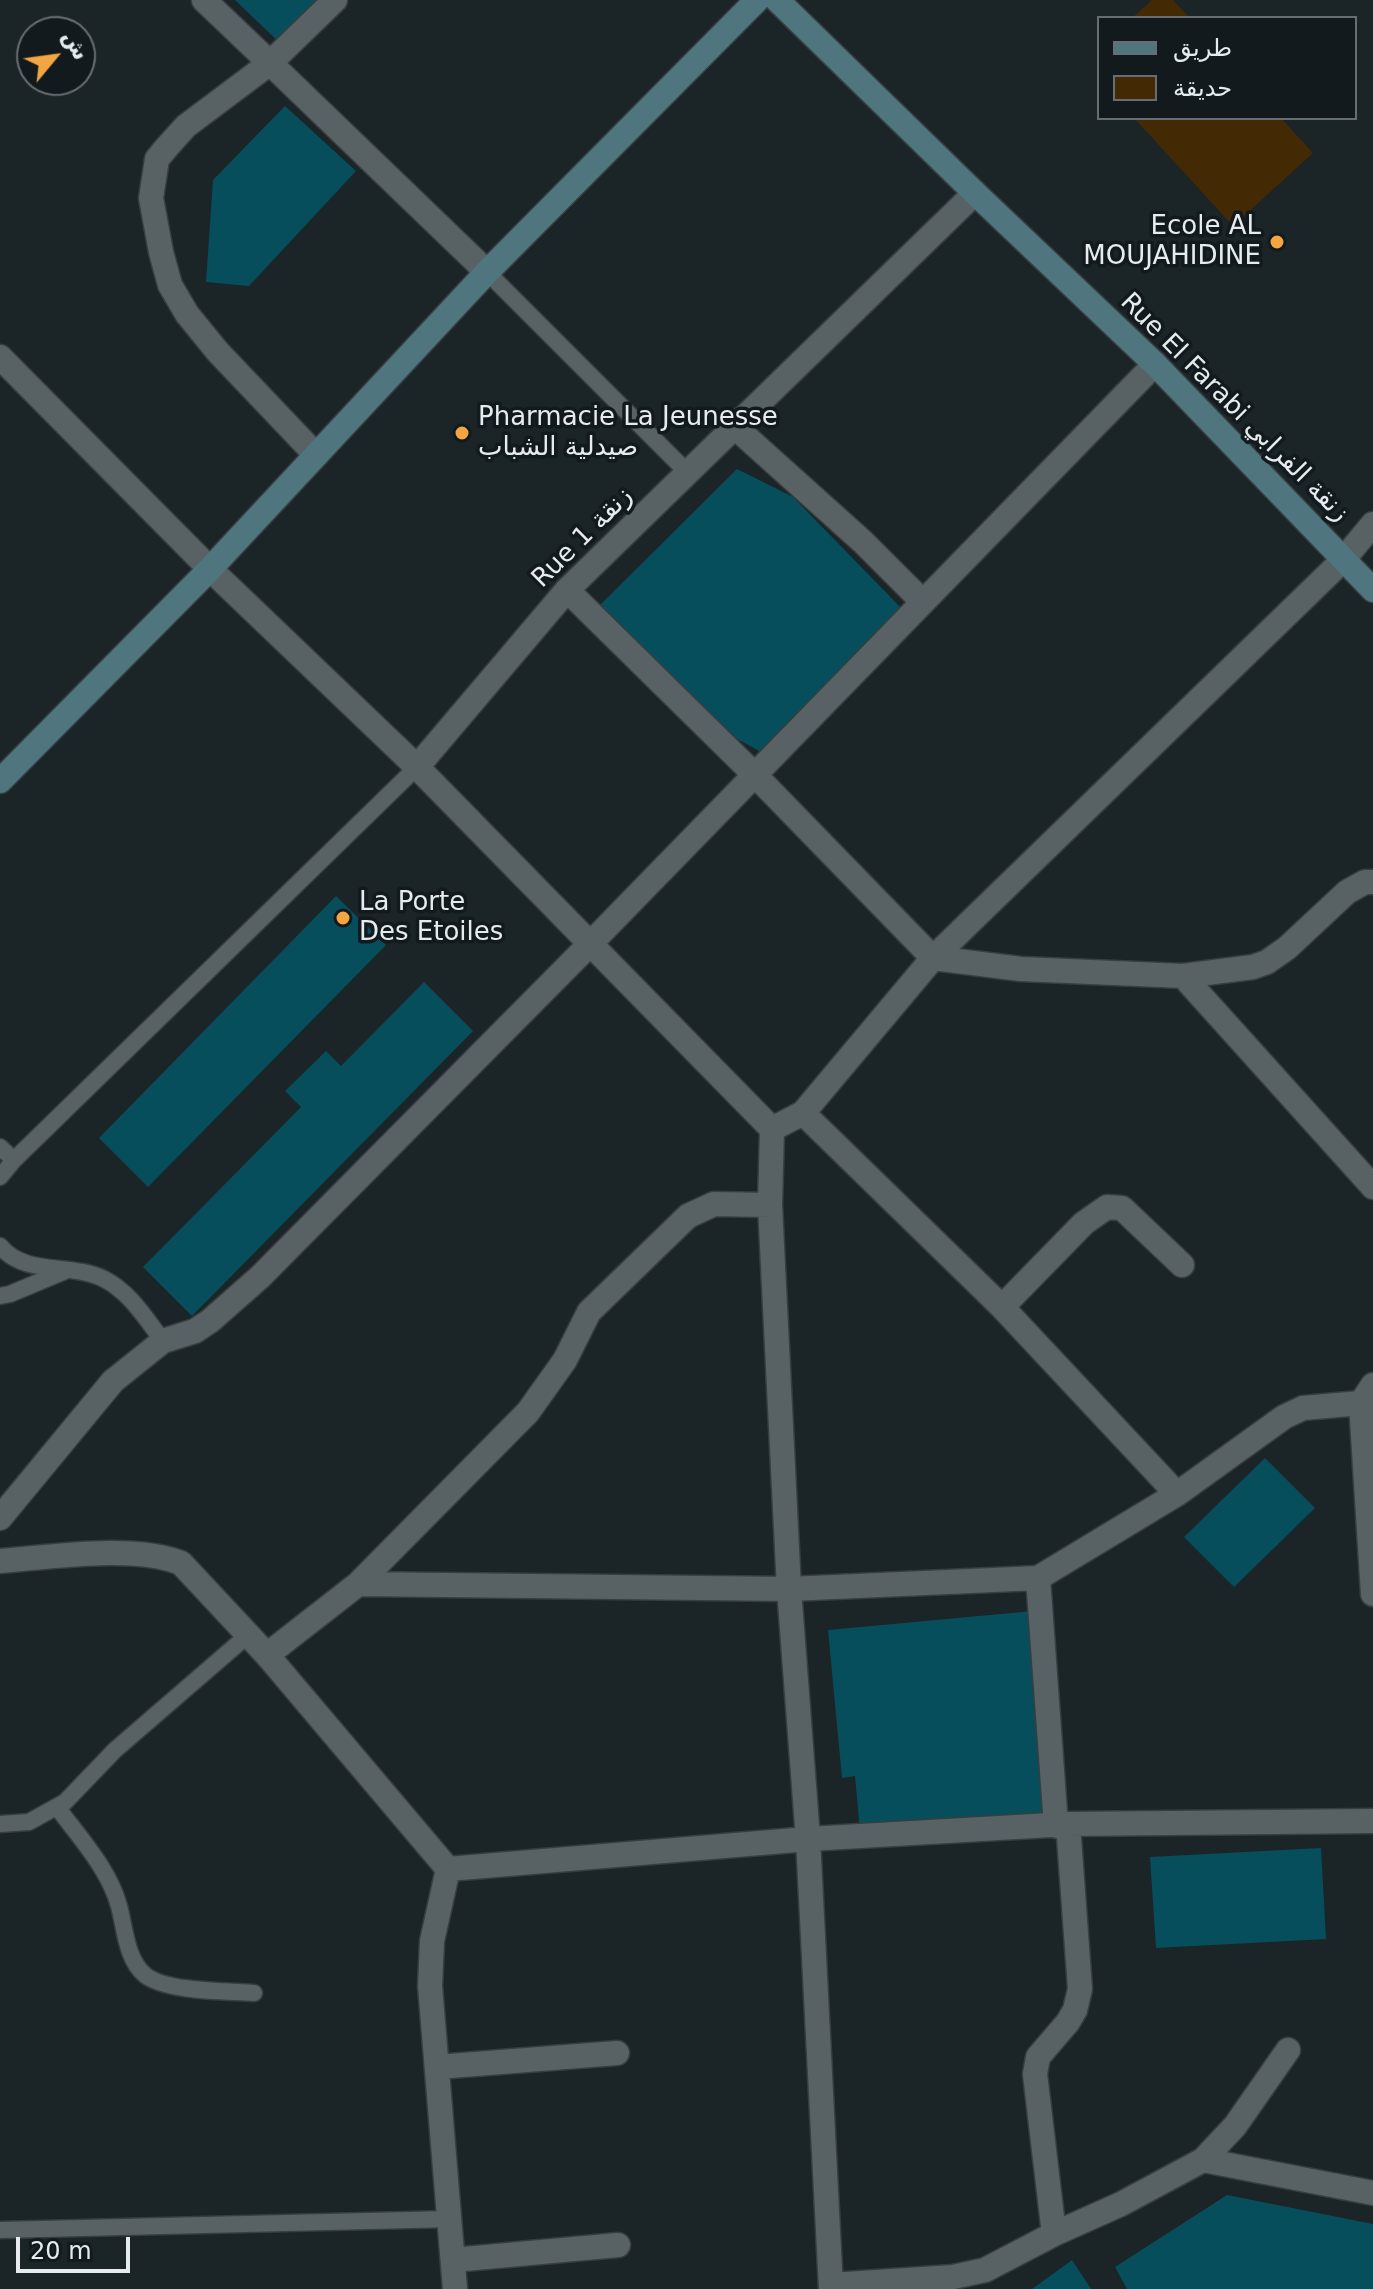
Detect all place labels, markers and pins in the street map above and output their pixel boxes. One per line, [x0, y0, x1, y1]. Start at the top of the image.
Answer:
place label: Ecole AL MOUJAHIDINE [1083, 211, 1261, 272]
marker: Ecole AL MOUJAHIDINE [1268, 233, 1286, 251]
place label: Pharmacie La Jeunesse صيدلية الشباب [478, 402, 778, 464]
marker: Pharmacie La Jeunesse صيدلية الشباب [453, 424, 471, 442]
place label: La Porte Des Etoiles [359, 887, 503, 948]
marker: La Porte Des Etoiles [334, 909, 352, 927]

